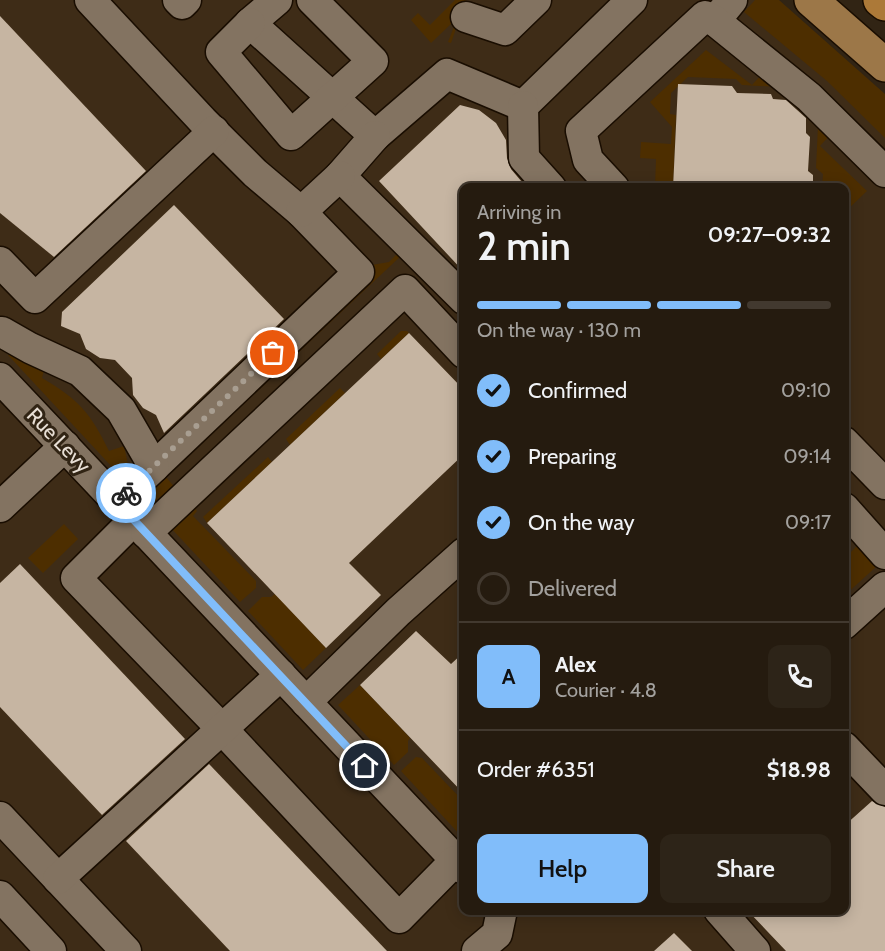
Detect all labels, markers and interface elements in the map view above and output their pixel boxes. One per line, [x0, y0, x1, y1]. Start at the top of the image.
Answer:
text: Arriving in [477, 200, 561, 224]
text: 09:27–09:32 [708, 221, 831, 248]
text: 2 min [477, 222, 571, 270]
text: On the way · 130 m [477, 318, 641, 342]
pin [247, 327, 298, 378]
icon: bag [256, 336, 289, 369]
icon: check [477, 374, 510, 407]
text: Confirmed [528, 377, 627, 404]
text: 09:10 [781, 378, 831, 402]
street label: Rue Levy [22, 402, 96, 478]
icon: check [477, 440, 510, 473]
text: Preparing [528, 443, 616, 470]
text: 09:14 [783, 444, 831, 468]
courier [96, 463, 156, 523]
icon: bike [110, 477, 143, 510]
icon: check [477, 506, 510, 539]
text: On the way [528, 509, 635, 536]
text: 09:17 [785, 510, 831, 534]
text: Delivered [528, 575, 617, 602]
button: phone [768, 645, 831, 708]
text: Alex [555, 651, 596, 678]
text: A [502, 663, 515, 690]
text: Courier · 4.8 [555, 678, 657, 702]
pin [339, 740, 390, 791]
icon: home [348, 749, 381, 782]
text: Order #6351 [477, 756, 595, 783]
text: $18.98 [767, 756, 831, 783]
button: Help [477, 834, 648, 903]
button: Share [660, 834, 831, 903]

